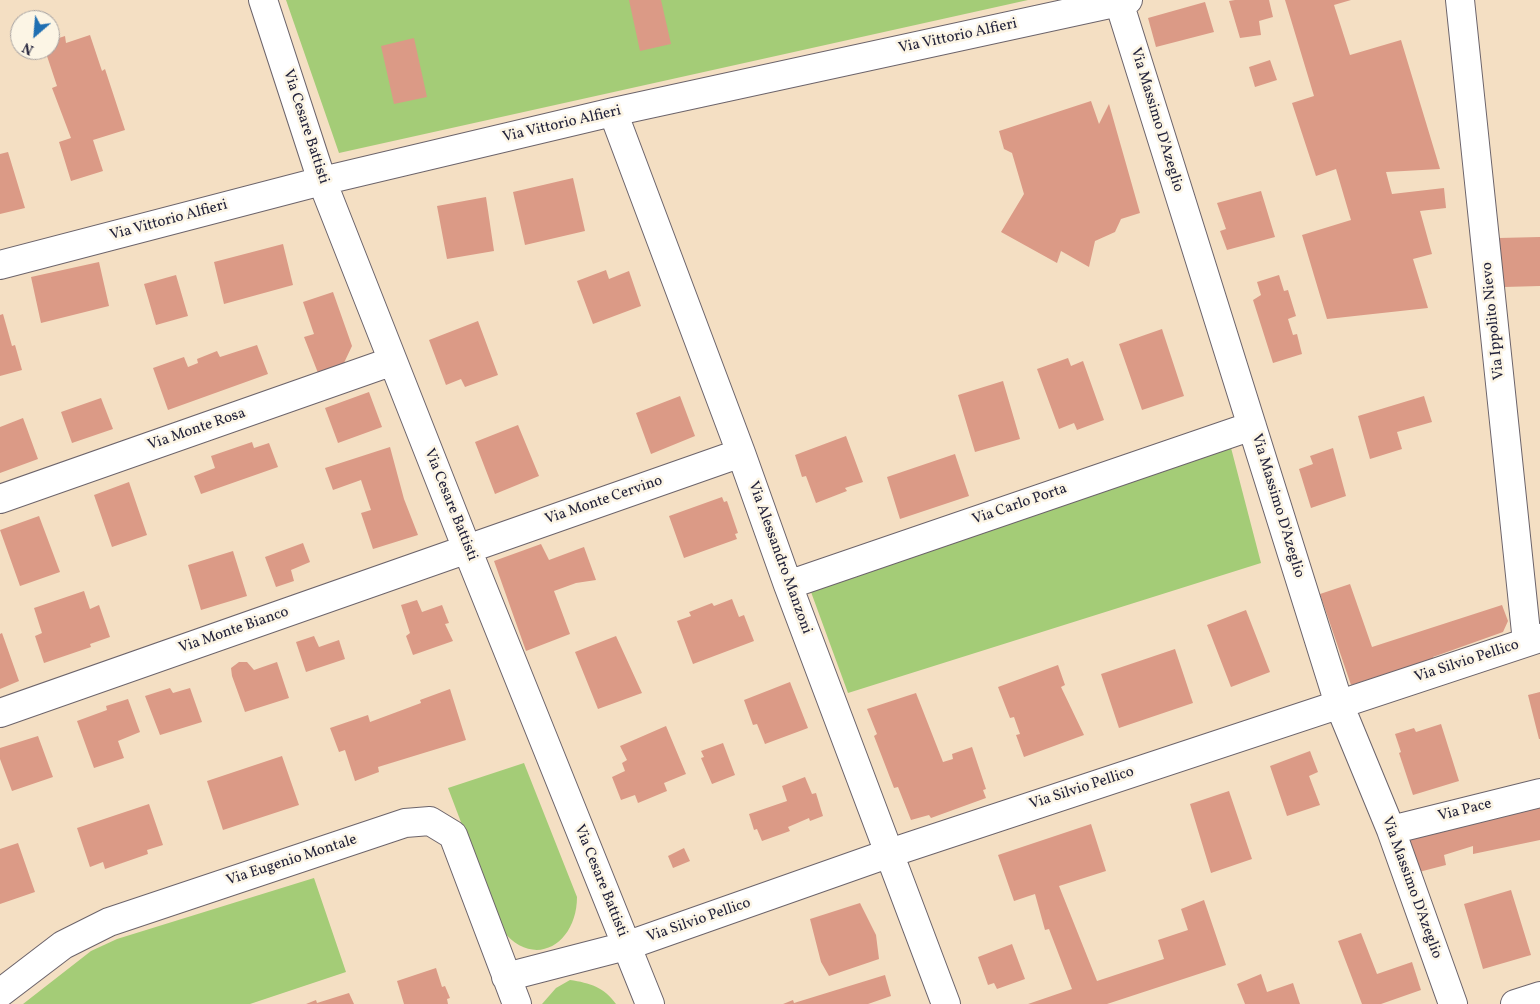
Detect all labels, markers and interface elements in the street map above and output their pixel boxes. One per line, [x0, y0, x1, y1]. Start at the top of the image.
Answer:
north arrow [10, 10, 60, 60]
street label: Via Vittorio Alfieri [897, 16, 1019, 58]
text: N [20, 37, 37, 59]
street label: Via Massimo D'Azeglio [1126, 46, 1186, 194]
street label: Via Cesare Battisti [278, 67, 332, 187]
street label: Via Vittorio Alfieri [501, 103, 623, 147]
street label: Via Vittorio Alfieri [108, 197, 230, 245]
street label: Via Ippolito Nievo [1479, 261, 1509, 381]
street label: Via Monte Rosa [146, 405, 248, 455]
street label: Via Massimo D'Azeglio [1247, 432, 1307, 580]
street label: Via Cesare Battisti [419, 446, 481, 564]
street label: Via Monte Cervino [543, 472, 665, 530]
street label: Via Alessandro Manzoni [743, 479, 815, 637]
street label: Via Carlo Porta [970, 480, 1070, 530]
street label: Via Monte Bianco [177, 604, 291, 658]
street label: Via Silvio Pellico [1412, 637, 1522, 687]
street label: Via Silvio Pellico [1027, 764, 1137, 814]
street label: Via Pace [1436, 796, 1494, 826]
street label: Via Massimo D'Azeglio [1377, 815, 1445, 961]
street label: Via Cesare Battisti [569, 822, 631, 940]
street label: Via Eugenio Montale [224, 831, 360, 891]
street label: Via Silvio Pellico [645, 895, 753, 947]

